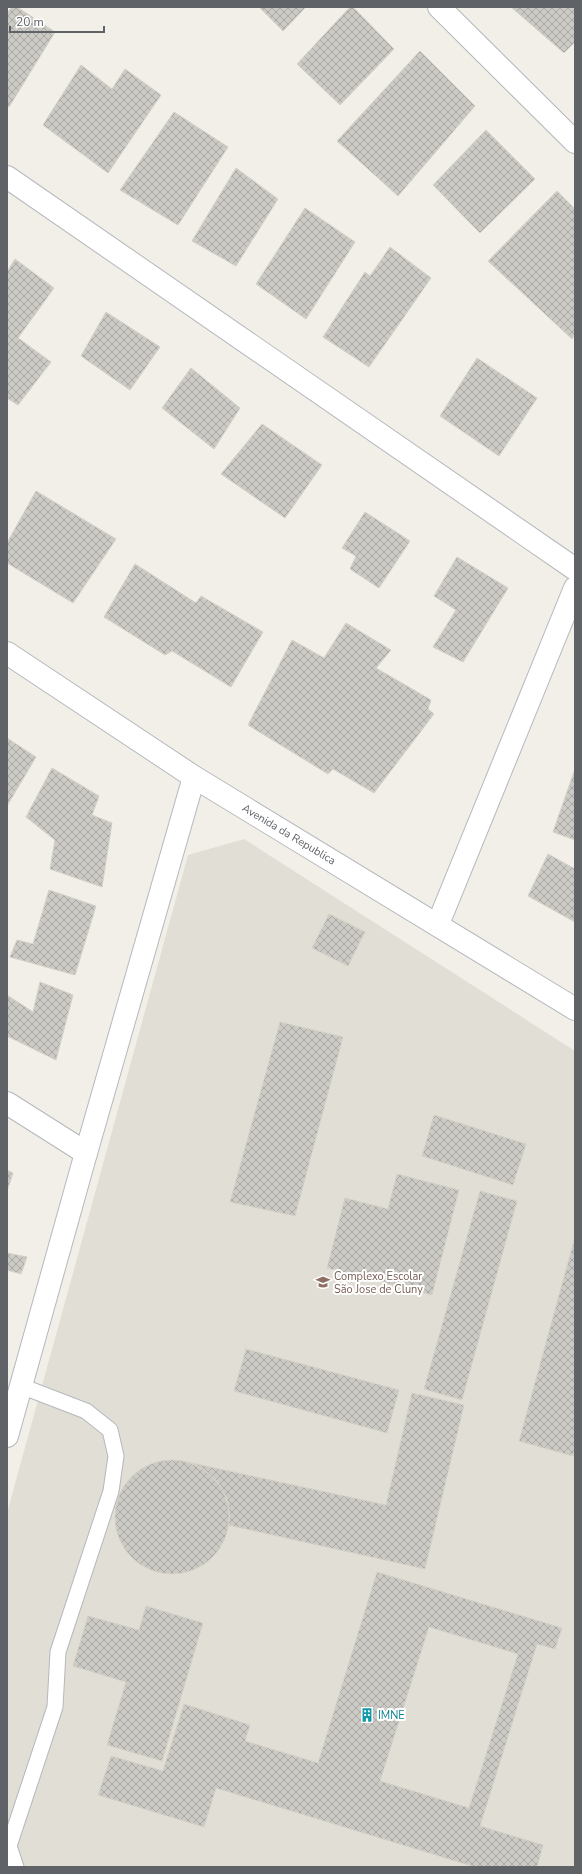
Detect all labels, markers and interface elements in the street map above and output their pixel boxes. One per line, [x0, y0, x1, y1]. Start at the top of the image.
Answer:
scale bar [10, 8, 104, 34]
text: 20 m [16, 14, 44, 30]
street label: Avenida da Republica [239, 800, 339, 868]
place label: Complexo Escolar São Jose de Cluny [334, 1269, 423, 1297]
school or university icon: Complexo Escolar São Jose de Cluny [315, 1274, 331, 1290]
building icon: IMNE [359, 1707, 375, 1723]
place label: IMNE [378, 1708, 405, 1723]

